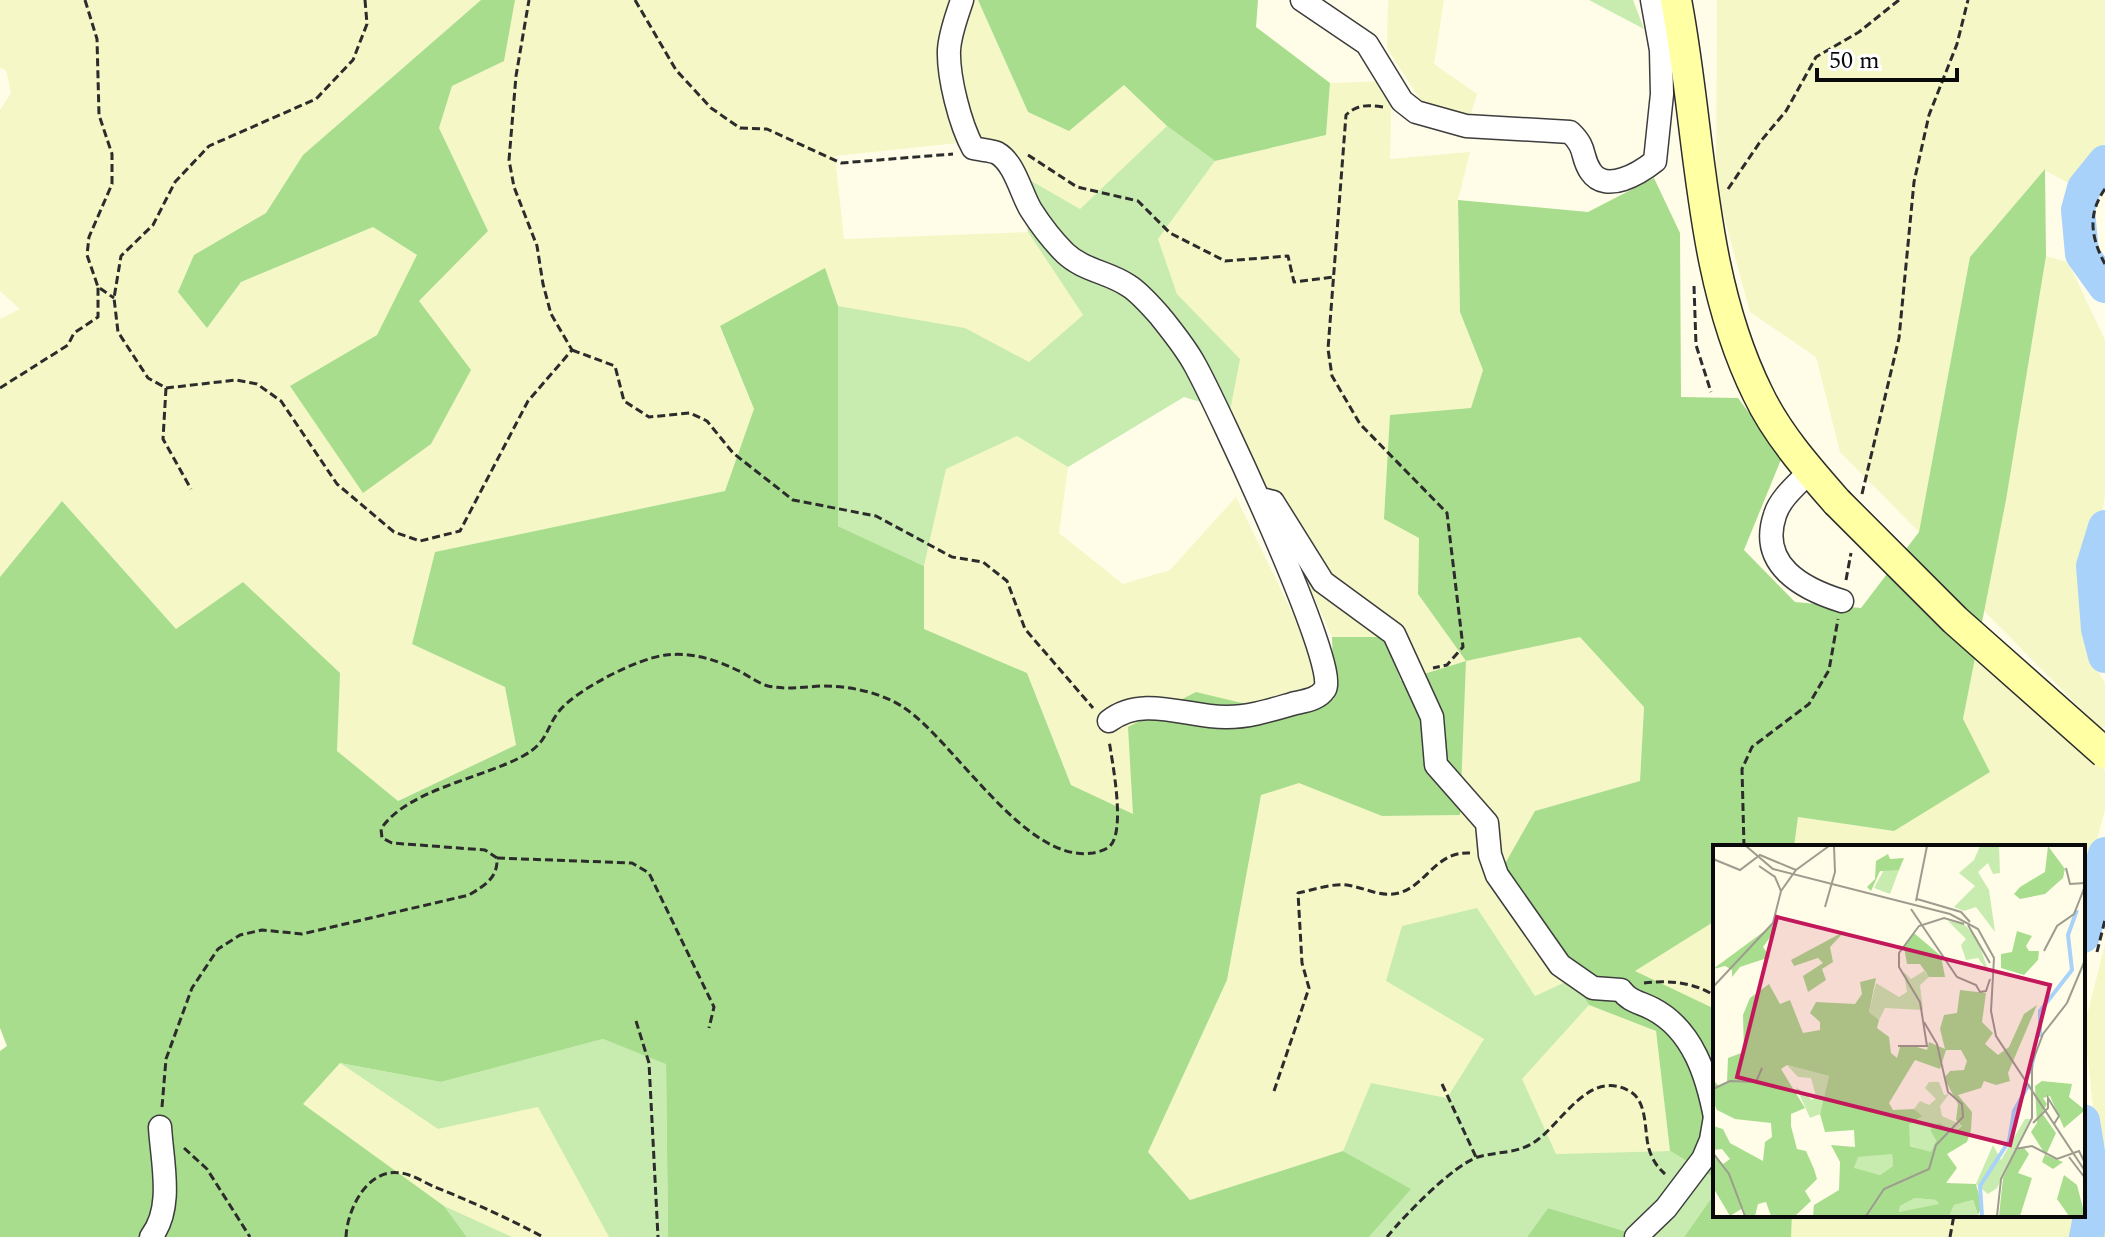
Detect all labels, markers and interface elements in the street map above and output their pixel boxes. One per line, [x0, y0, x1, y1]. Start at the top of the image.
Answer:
scale bar [1817, 32, 1957, 82]
text: 50 m [1829, 43, 1880, 79]
inset map [1713, 845, 2085, 1217]

